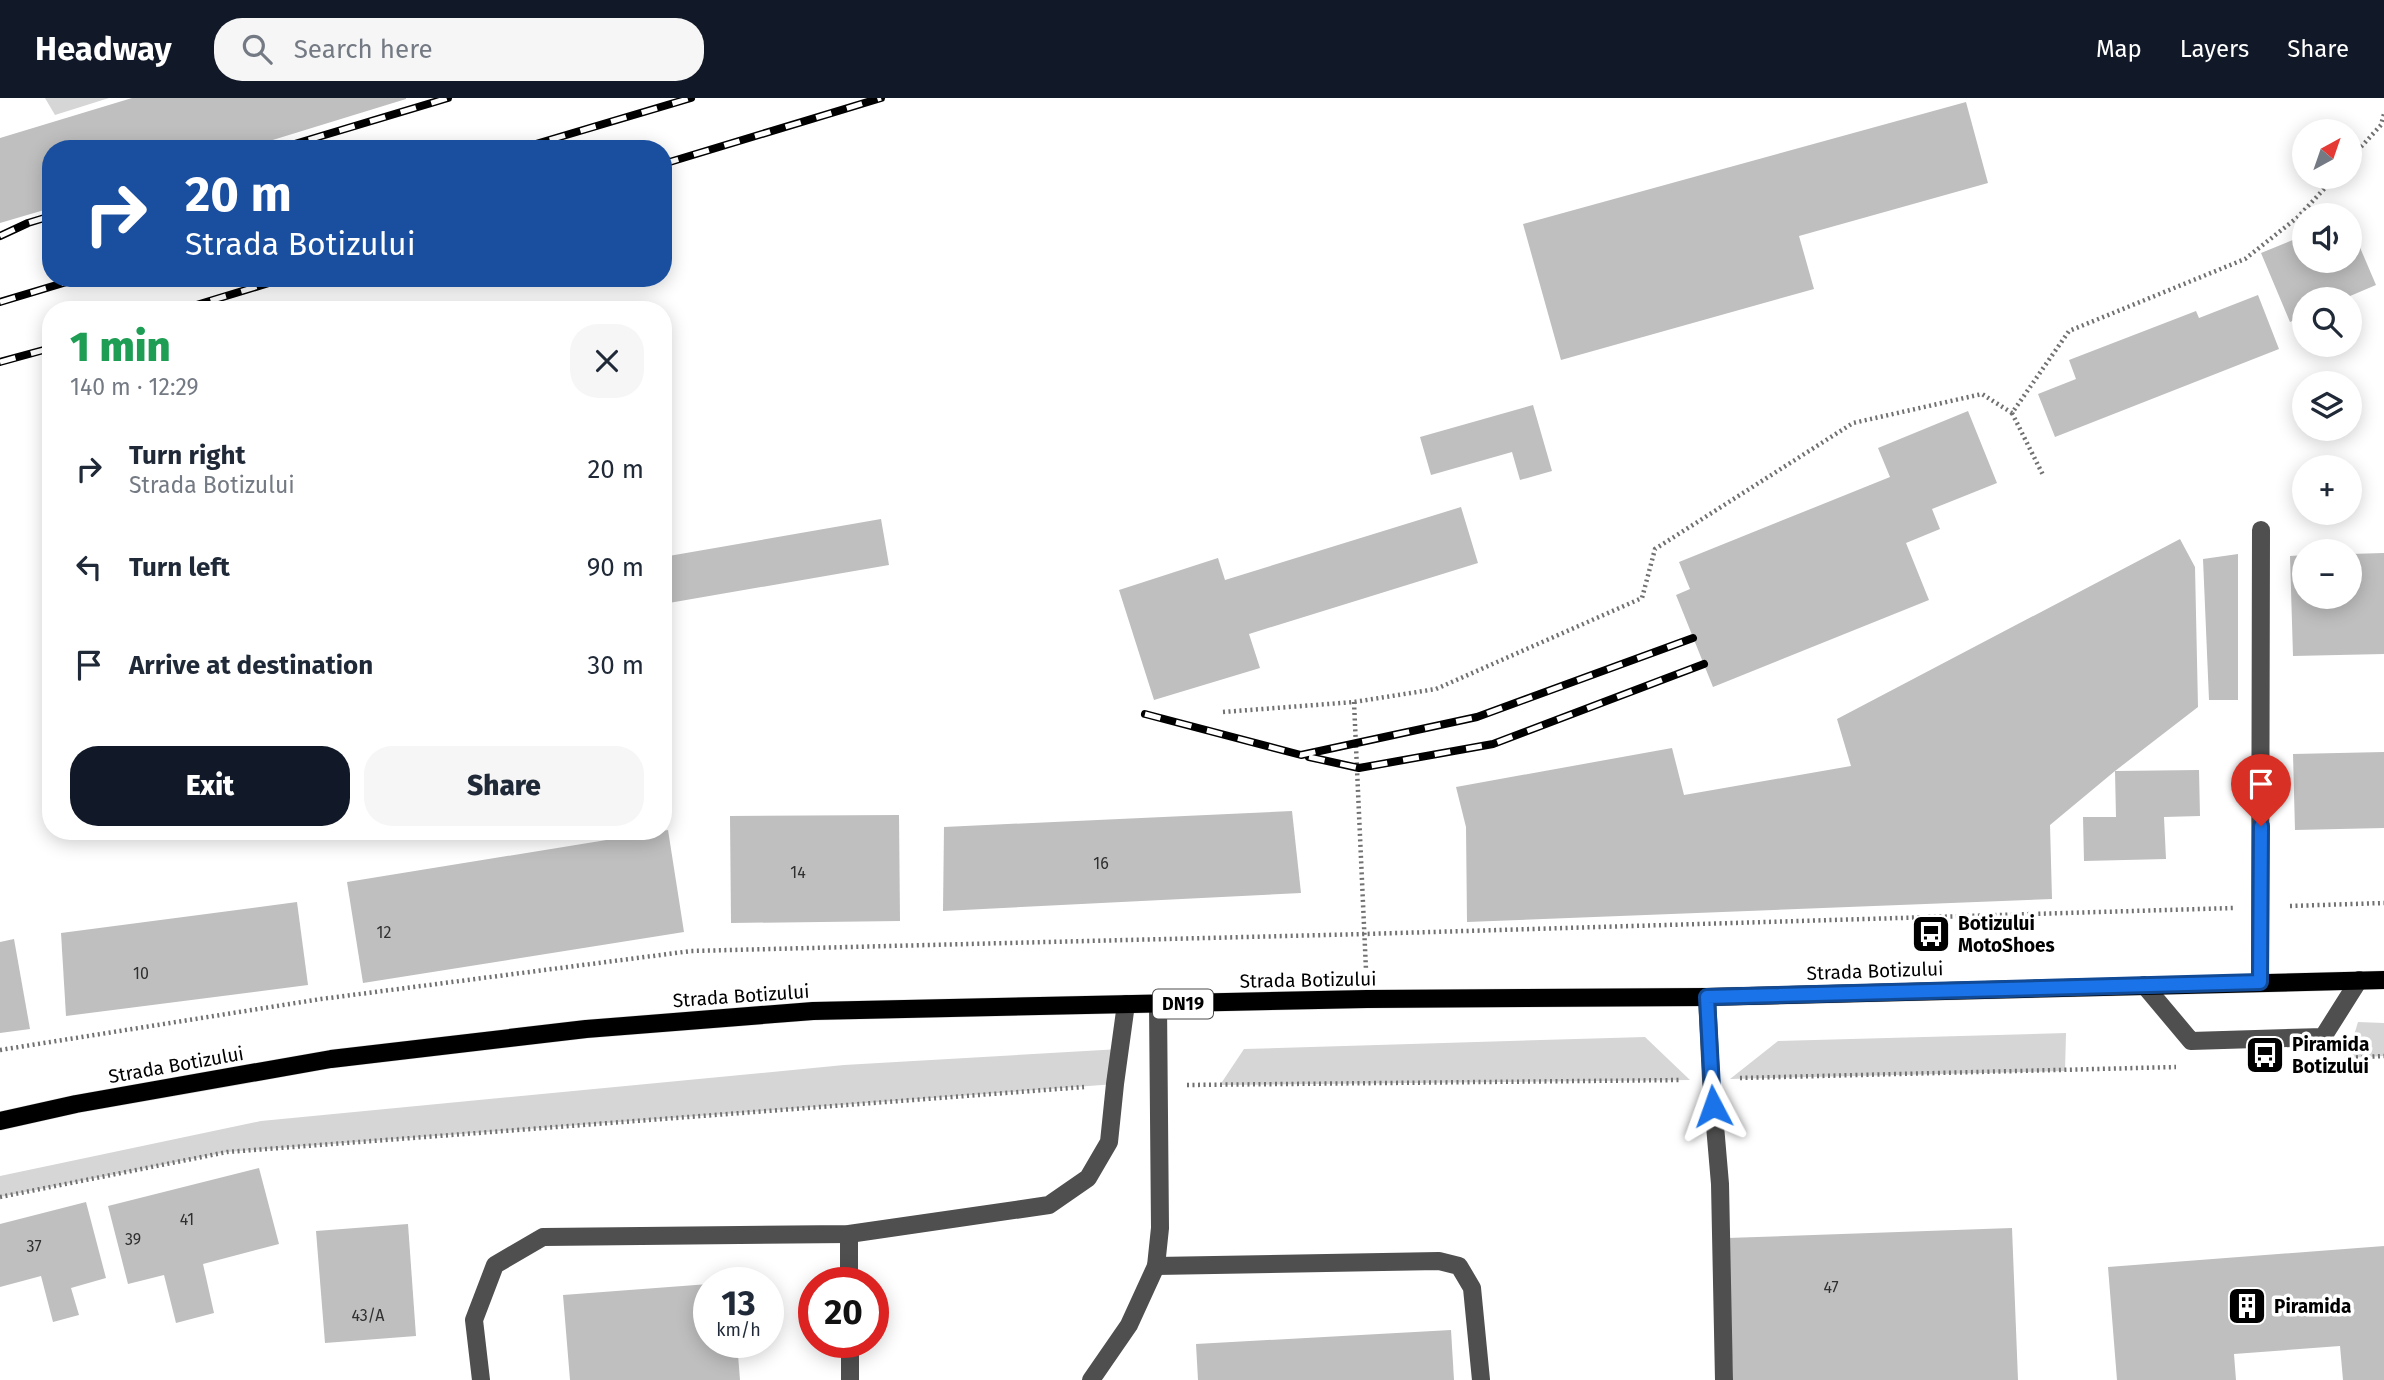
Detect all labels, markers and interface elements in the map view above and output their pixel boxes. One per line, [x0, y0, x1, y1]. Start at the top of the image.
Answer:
search box [214, 18, 704, 81]
text: Headway [35, 29, 172, 69]
icon: search [238, 30, 276, 68]
text: Search here [294, 34, 433, 65]
text: Map [2096, 35, 2142, 63]
text: Layers [2180, 35, 2249, 63]
text: Share [2287, 35, 2349, 63]
north arrow [2292, 119, 2362, 189]
map controls [2292, 119, 2362, 609]
text: 20 m [185, 165, 292, 224]
icon: right [70, 168, 161, 259]
button: sound [2292, 203, 2362, 273]
text: Strada Botizului [185, 225, 416, 263]
button: search [2292, 287, 2362, 357]
text: 1 min [70, 322, 171, 372]
button: close [570, 324, 644, 398]
button: layers [2292, 371, 2362, 441]
text: 140 m · 12:29 [70, 373, 199, 401]
text: Turn right [129, 440, 246, 471]
icon: right [70, 450, 108, 488]
text: 20 m [587, 454, 644, 485]
button: + [2292, 455, 2362, 525]
text: Strada Botizului [129, 471, 295, 499]
button: − [2292, 539, 2362, 609]
icon: left [70, 548, 108, 586]
text: Turn left [129, 552, 230, 583]
text: 90 m [587, 552, 644, 583]
icon: arrive [70, 646, 108, 684]
text: Arrive at destination [129, 650, 373, 681]
text: 30 m [587, 650, 644, 681]
button: Exit [70, 746, 350, 826]
button: Share [364, 746, 644, 826]
pin [2231, 754, 2291, 826]
icon: arrive [2242, 765, 2280, 803]
house number: 16 [1093, 854, 1109, 873]
house number: 14 [790, 863, 806, 882]
place label: Botizului MotoShoes [1958, 912, 2055, 957]
bus stop icon: Botizului MotoShoes [1910, 913, 1952, 955]
house number: 12 [377, 923, 391, 942]
street label: Strada Botizului [1806, 957, 1944, 985]
house number: 10 [133, 964, 149, 983]
street label: Strada Botizului [1239, 967, 1377, 993]
street label: Strada Botizului [672, 980, 810, 1012]
road number: DN19 [1153, 989, 1213, 1018]
place label: Piramida Botizului [2292, 1033, 2369, 1078]
bus stop icon: Piramida Botizului [2244, 1034, 2286, 1076]
street label: Strada Botizului [107, 1042, 245, 1088]
position arrow [1676, 1069, 1750, 1143]
house number: 41 [180, 1210, 194, 1229]
house number: 39 [125, 1230, 141, 1249]
house number: 37 [26, 1237, 42, 1256]
speed limit sign: 20 [798, 1267, 889, 1358]
house number: 47 [1823, 1278, 1839, 1297]
text: 13 [721, 1282, 756, 1324]
building icon: Piramida [2226, 1285, 2268, 1327]
place label: Piramida [2274, 1295, 2351, 1318]
house number: 43/A [352, 1306, 385, 1325]
text: km/h [716, 1319, 761, 1341]

